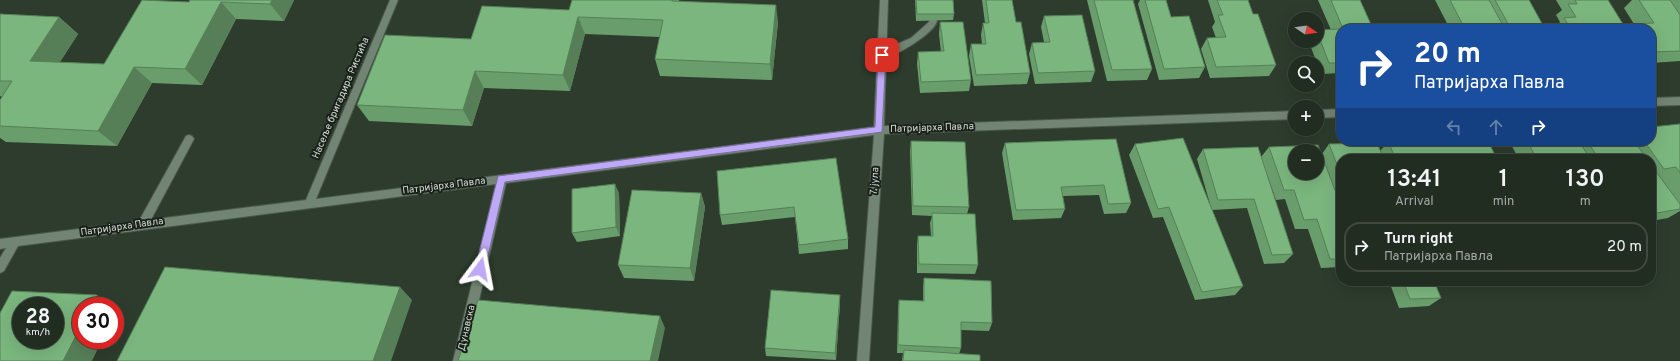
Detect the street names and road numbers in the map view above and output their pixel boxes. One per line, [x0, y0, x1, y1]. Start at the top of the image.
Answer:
street label: Насеље бригадира Ристића [309, 35, 373, 161]
street label: Патријарха Павла [890, 120, 974, 136]
street label: 7. јула [868, 167, 882, 195]
street label: Патријарха Павла [402, 174, 486, 198]
street label: Патријарха Павла [80, 215, 164, 239]
street label: Дунавска [455, 304, 479, 352]

